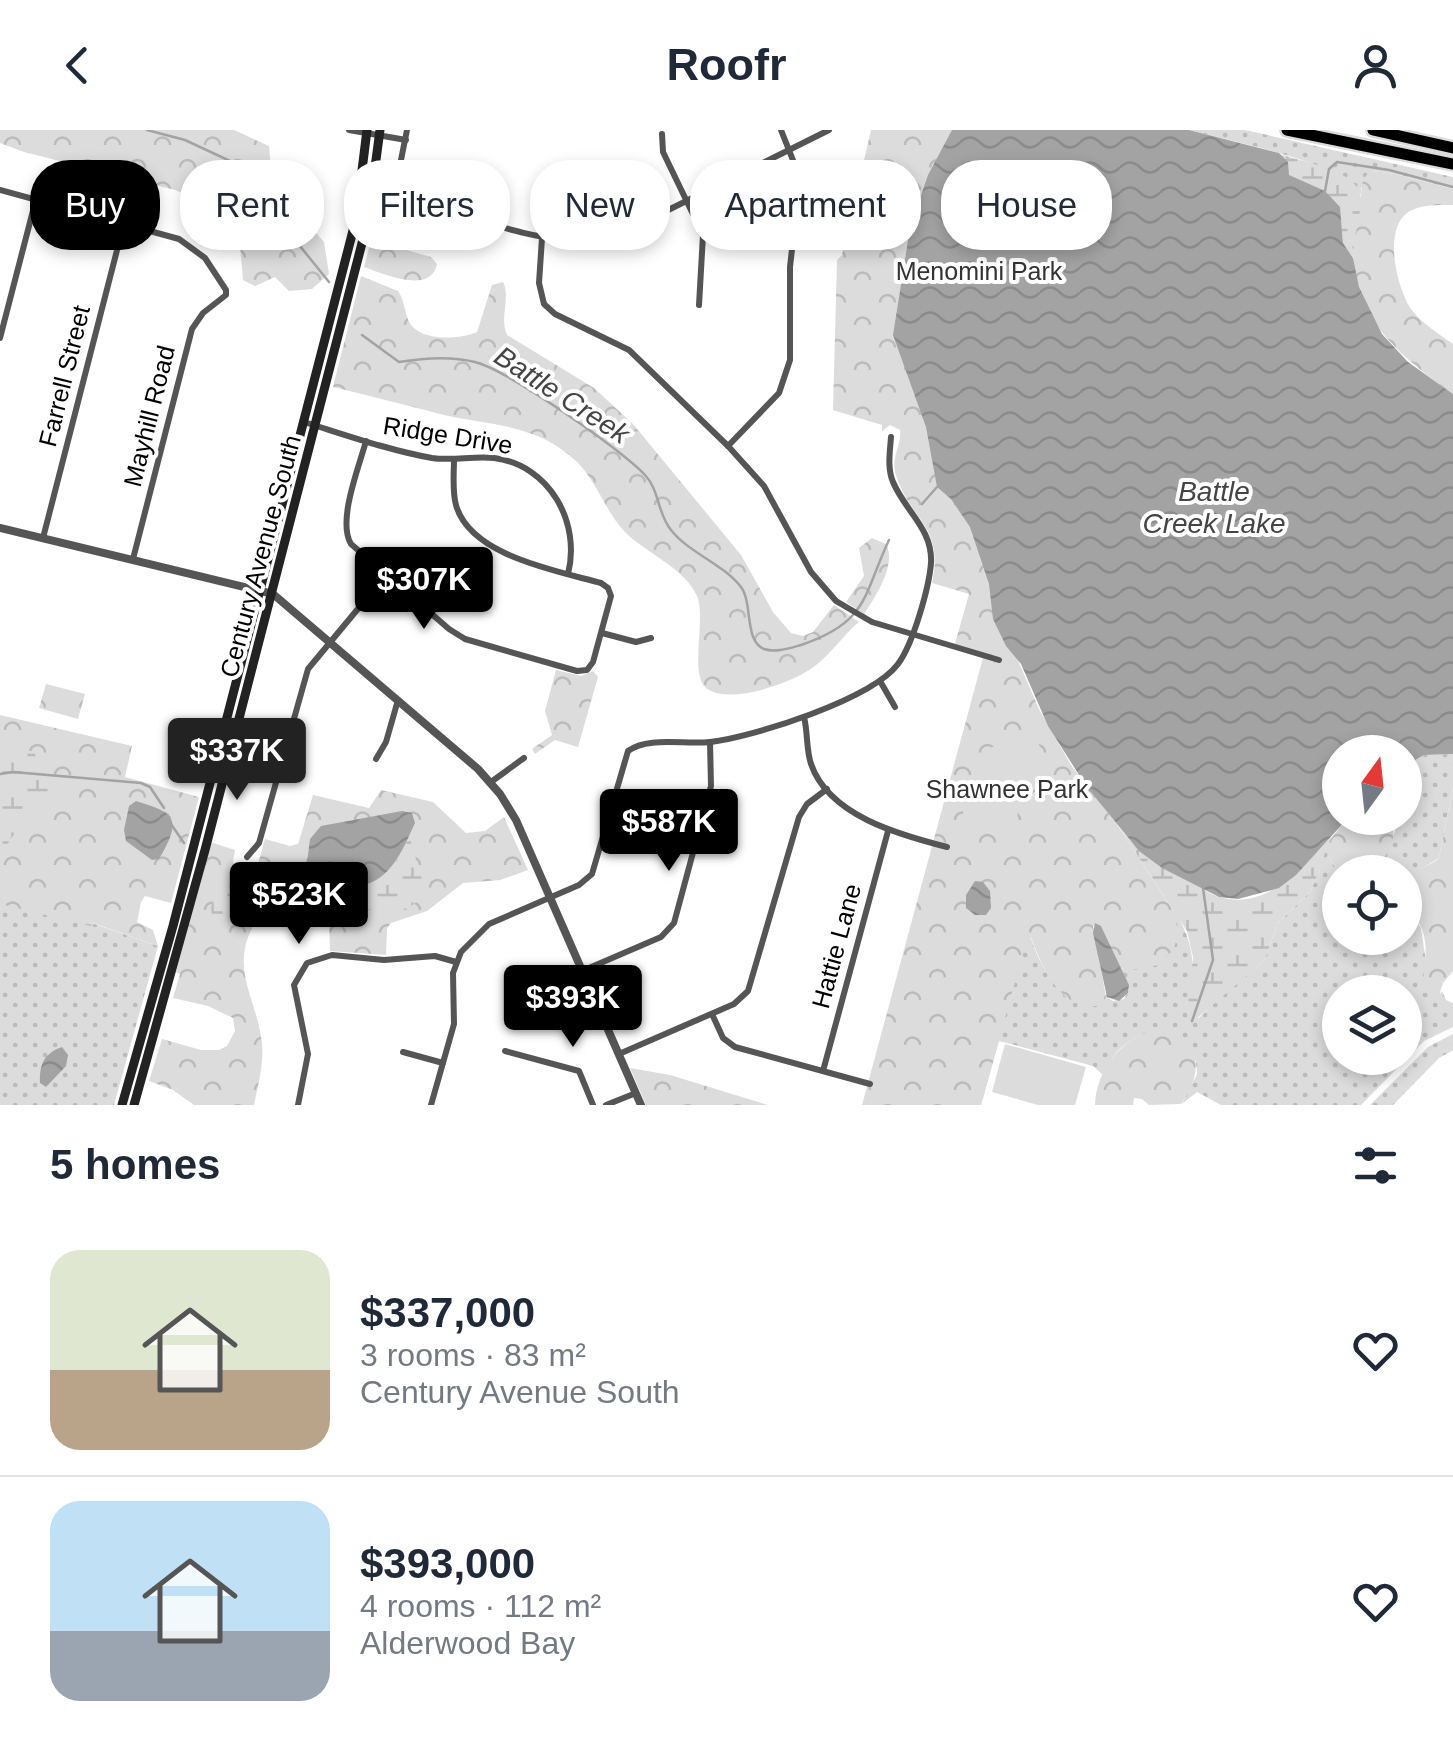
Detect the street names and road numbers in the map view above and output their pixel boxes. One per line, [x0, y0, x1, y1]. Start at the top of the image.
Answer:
street label: Farrell Street [33, 302, 95, 449]
street label: Mayhill Road [118, 343, 180, 489]
street label: Ridge Drive [381, 411, 515, 459]
street label: Century Avenue South [214, 432, 306, 680]
street label: Hattie Lane [806, 881, 866, 1011]

